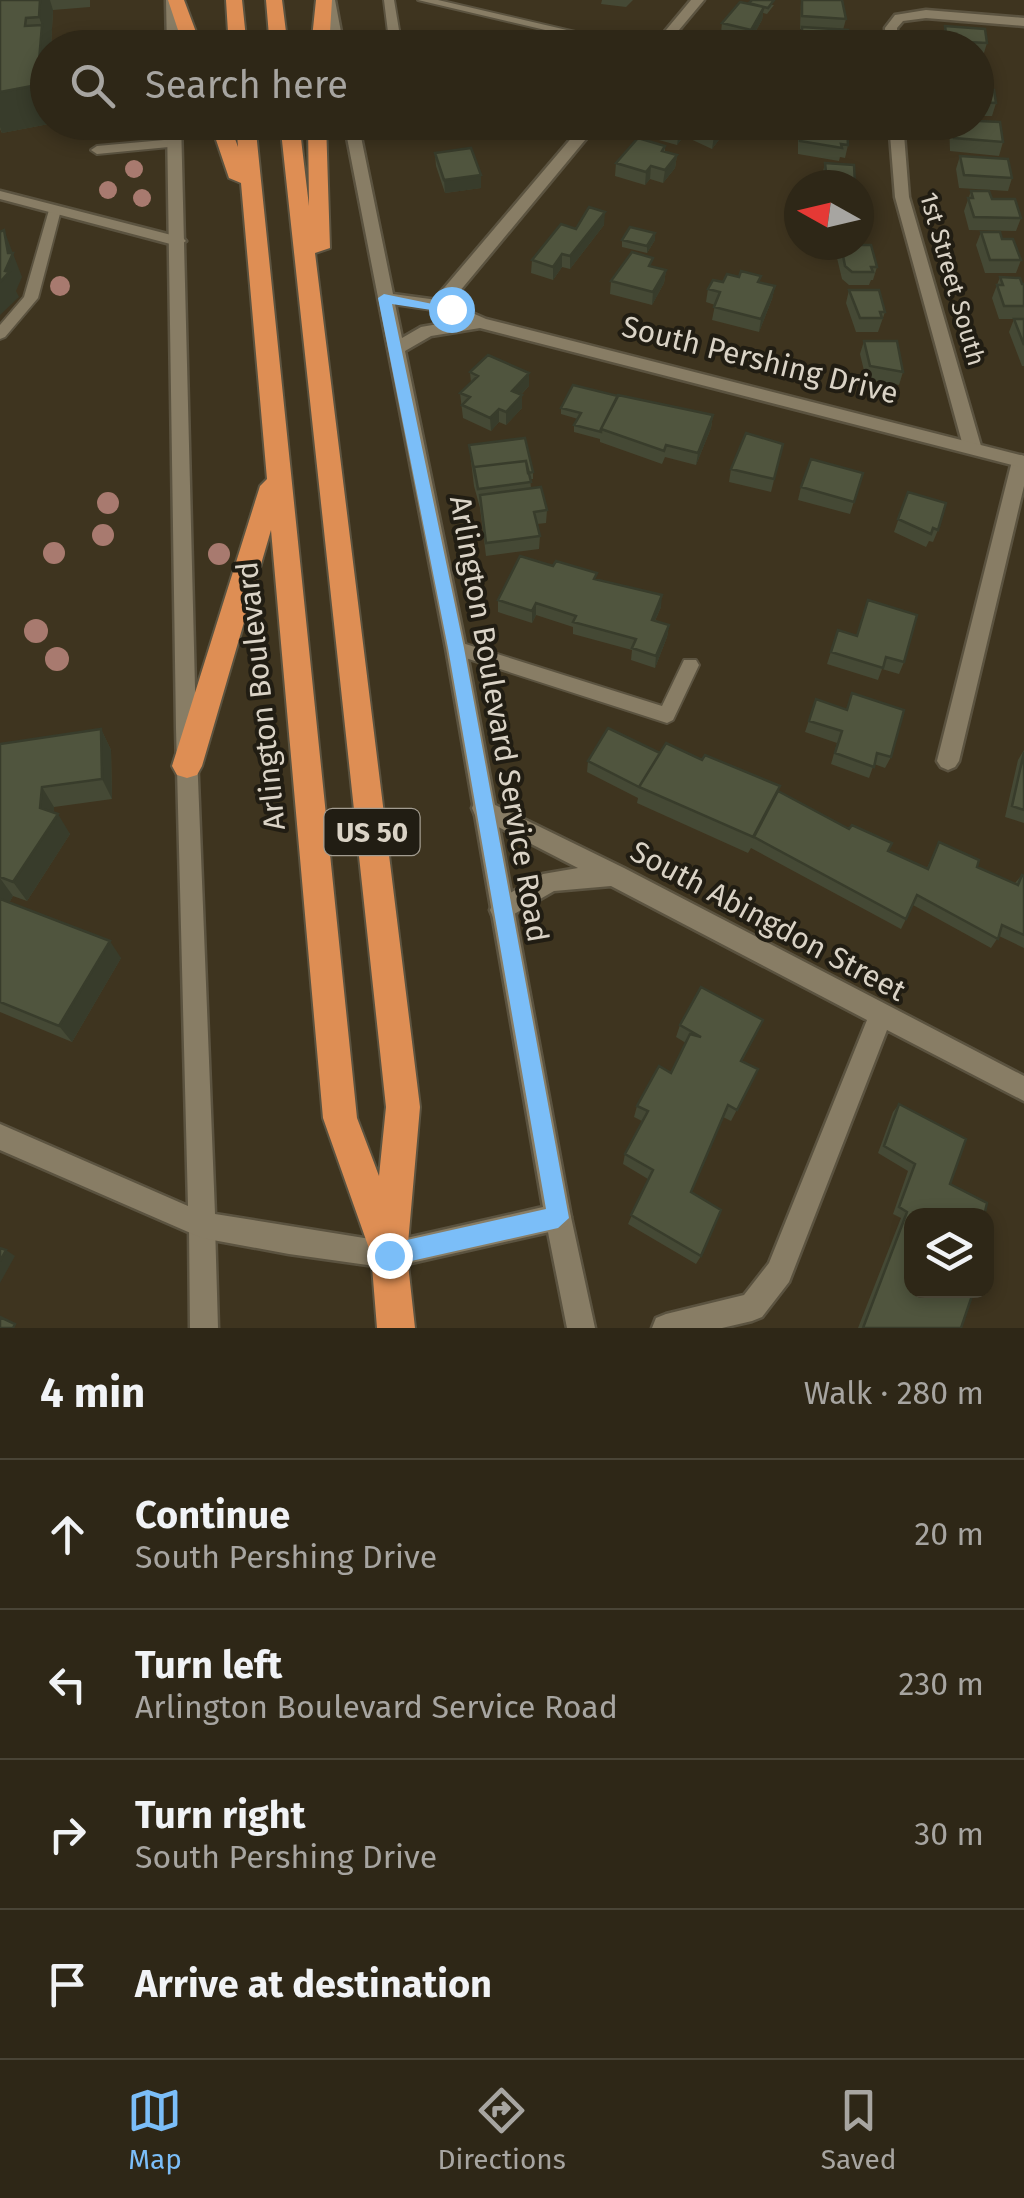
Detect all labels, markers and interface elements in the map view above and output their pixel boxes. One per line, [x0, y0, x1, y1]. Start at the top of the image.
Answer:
search box [30, 30, 994, 140]
icon: search [65, 58, 120, 113]
text: Search here [145, 62, 348, 108]
north arrow [784, 170, 874, 260]
street label: 1st Street South [913, 189, 991, 369]
route start [429, 287, 475, 333]
street label: South Pershing Drive [618, 308, 902, 412]
street label: Arlington Boulevard Service Road [442, 493, 556, 945]
street label: Arlington Boulevard [229, 560, 293, 832]
road number: US 50 [324, 809, 420, 855]
street label: South Abingdon Street [624, 833, 912, 1009]
map controls [904, 1208, 994, 1298]
button: layers [904, 1208, 994, 1298]
route end [367, 1233, 413, 1279]
text: 4 min [40, 1368, 145, 1418]
text: Walk · 280 m [804, 1374, 984, 1412]
text: Continue [135, 1492, 290, 1538]
icon: ahead [40, 1507, 95, 1562]
text: 20 m [914, 1515, 984, 1553]
text: South Pershing Drive [135, 1538, 437, 1576]
text: Turn left [135, 1642, 282, 1688]
icon: left [40, 1657, 95, 1712]
text: 230 m [899, 1665, 984, 1703]
text: Arlington Boulevard Service Road [135, 1688, 618, 1726]
text: Turn right [135, 1792, 305, 1838]
icon: right [40, 1807, 95, 1862]
text: 30 m [914, 1815, 984, 1853]
text: South Pershing Drive [135, 1838, 437, 1876]
icon: arrive [40, 1957, 95, 2012]
text: Arrive at destination [135, 1961, 492, 2007]
tab: Map [127, 2083, 182, 2176]
tab: Directions [437, 2083, 566, 2176]
tab: Saved [821, 2083, 897, 2176]

